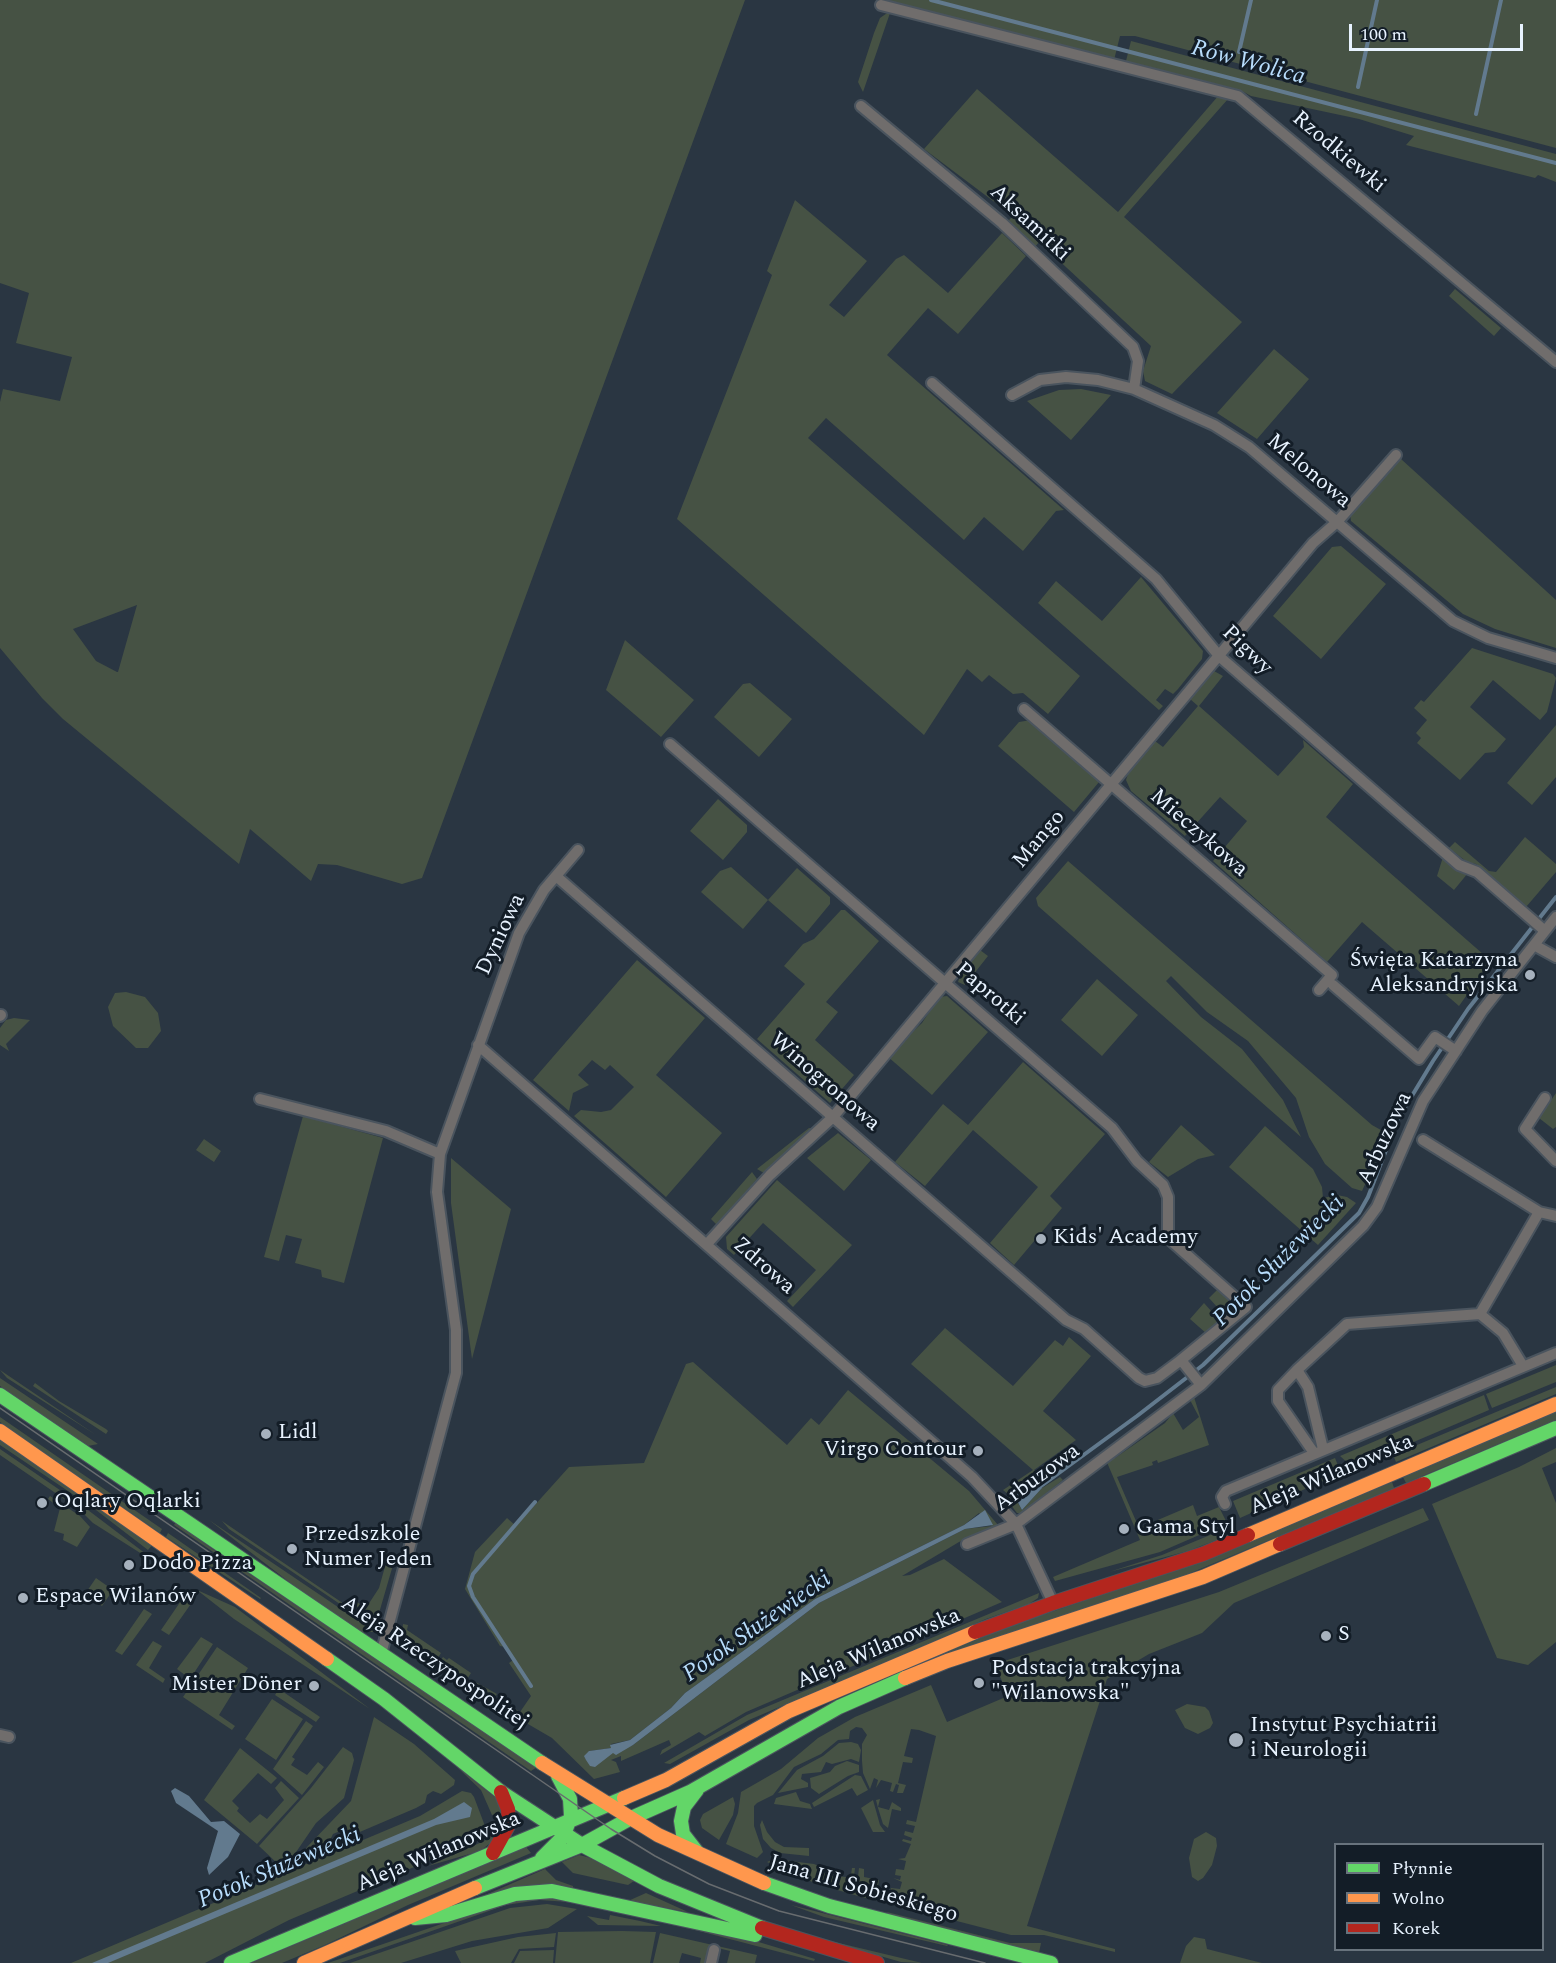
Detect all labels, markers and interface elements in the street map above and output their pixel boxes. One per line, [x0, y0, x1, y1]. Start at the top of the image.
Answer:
scale bar [1352, 12, 1526, 50]
text: 100 m [1360, 21, 1407, 48]
water label: Rów Wolica [1188, 35, 1308, 93]
street label: Rzodkiewki [1286, 106, 1390, 200]
street label: Aksamitki [983, 180, 1075, 268]
street label: Melonowa [1260, 429, 1356, 515]
street label: Pigwy [1215, 621, 1277, 681]
street label: Mieczykowa [1144, 784, 1252, 884]
street label: Mango [1008, 805, 1072, 875]
street label: Dyniowa [472, 890, 532, 980]
place label: Święta Katarzyna Aleksandryjska [1350, 949, 1518, 1000]
street label: Paprotki [949, 957, 1029, 1033]
marker: Święta Katarzyna Aleksandryjska [1523, 968, 1537, 982]
street label: Winogronowa [764, 1028, 884, 1138]
street label: Arbuzowa [1353, 1088, 1419, 1190]
water label: Potok Służewiecki [1208, 1190, 1352, 1334]
place label: Kids' Academy [1053, 1226, 1198, 1252]
marker: Kids' Academy [1034, 1232, 1048, 1246]
street label: Zdrowa [726, 1233, 800, 1301]
place label: Lidl [278, 1421, 318, 1447]
marker: Lidl [259, 1427, 273, 1441]
street label: Aleja Wilanowska [1246, 1430, 1418, 1522]
place label: Virgo Contour [824, 1438, 966, 1464]
street label: Arbuzowa [990, 1439, 1086, 1519]
marker: Virgo Contour [971, 1444, 985, 1458]
place label: Oqlary Oqlarki [54, 1490, 201, 1516]
marker: Oqlary Oqlarki [35, 1496, 49, 1510]
place label: Gama Styl [1136, 1516, 1235, 1542]
marker: Gama Styl [1117, 1522, 1131, 1536]
place label: Przedszkole Numer Jeden [304, 1523, 432, 1574]
marker: Przedszkole Numer Jeden [285, 1542, 299, 1556]
place label: Dodo Pizza [141, 1552, 253, 1578]
marker: Dodo Pizza [122, 1558, 136, 1572]
water label: Potok Służewiecki [678, 1566, 838, 1690]
place label: Espace Wilanów [35, 1585, 196, 1611]
marker: Espace Wilanów [16, 1591, 30, 1605]
street label: Aleja Rzeczypospolitej [335, 1591, 533, 1737]
street label: Aleja Wilanowska [793, 1604, 965, 1696]
place label: S [1338, 1623, 1350, 1649]
marker: S [1319, 1629, 1333, 1643]
place label: Podstacja trakcyjna "Wilanowska" [991, 1657, 1181, 1708]
place label: Mister Döner [171, 1673, 302, 1699]
marker: Podstacja trakcyjna "Wilanowska" [972, 1676, 986, 1690]
marker: Mister Döner [307, 1679, 321, 1693]
place label: Instytut Psychiatrii i Neurologii [1250, 1714, 1437, 1766]
marker: Instytut Psychiatrii i Neurologii [1227, 1731, 1245, 1749]
street label: Aleja Wilanowska [353, 1807, 525, 1899]
water label: Potok Służewiecki [194, 1822, 366, 1916]
legend [1334, 1843, 1544, 1951]
street label: Jana III Sobieskiego [766, 1850, 960, 1930]
text: Płynnie [1392, 1855, 1453, 1882]
text: Wolno [1392, 1885, 1445, 1912]
text: Korek [1392, 1915, 1440, 1942]

